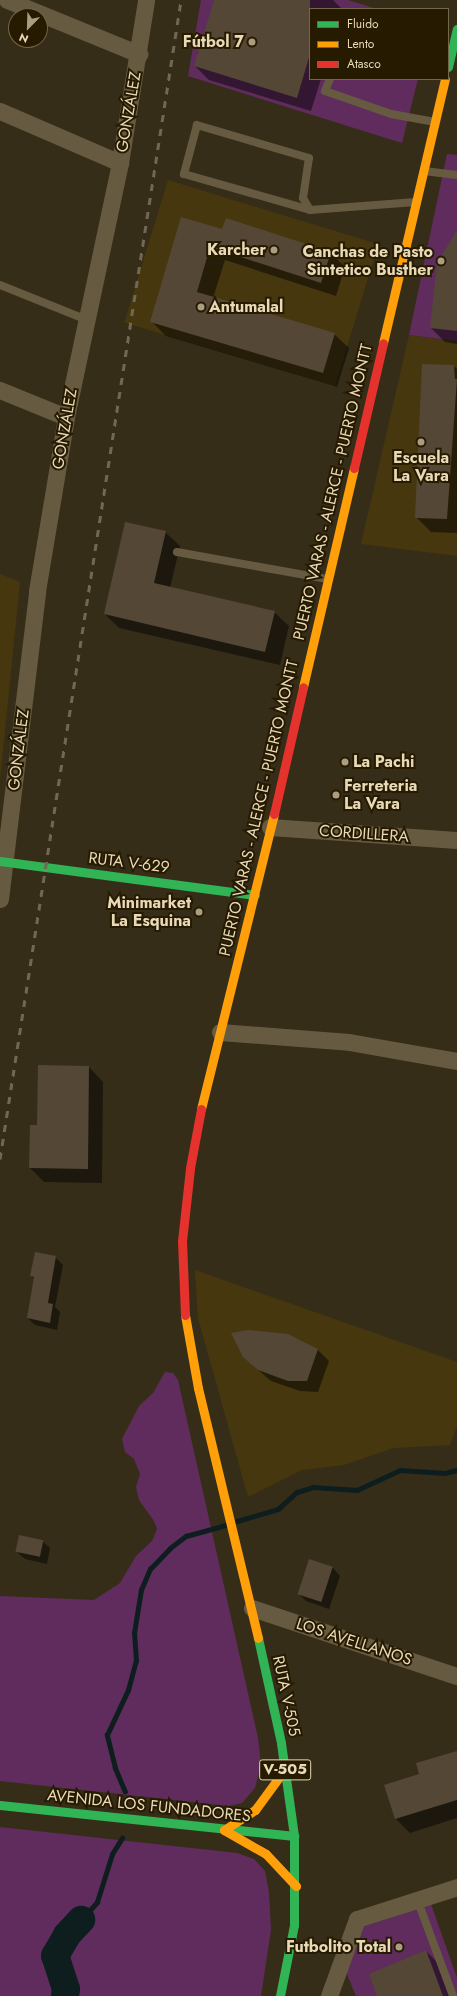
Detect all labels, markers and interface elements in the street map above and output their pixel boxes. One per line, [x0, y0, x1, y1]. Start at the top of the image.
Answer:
north arrow [8, 8, 48, 48]
legend [309, 8, 449, 80]
text: Fluido [347, 15, 379, 33]
text: N [17, 29, 31, 47]
place label: Fútbol 7 [183, 32, 244, 52]
text: Lento [347, 35, 374, 53]
marker: Fútbol 7 [247, 37, 257, 47]
text: Atasco [347, 55, 381, 73]
street label: GONZÁLEZ [112, 70, 146, 154]
place label: Karcher [207, 240, 266, 260]
place label: Canchas de Pasto Sintetico Busther [302, 242, 433, 280]
marker: Karcher [269, 245, 279, 255]
marker: Canchas de Pasto Sintetico Busther [436, 256, 446, 266]
place label: Antumalal [209, 297, 283, 317]
marker: Antumalal [196, 302, 206, 312]
street label: PUERTO VARAS - ALERCE - PUERTO MONTT [289, 342, 377, 642]
street label: GONZÁLEZ [48, 387, 82, 471]
marker: Escuela La Vara [416, 437, 426, 447]
place label: Escuela La Vara [393, 448, 449, 486]
street label: PUERTO VARAS - ALERCE - PUERTO MONTT [215, 658, 303, 958]
street label: GONZÁLEZ [5, 708, 33, 792]
place label: La Pachi [353, 752, 414, 772]
marker: La Pachi [340, 757, 350, 767]
place label: Ferreteria La Vara [344, 776, 417, 814]
marker: Ferreteria La Vara [331, 790, 341, 800]
street label: CORDILLERA [318, 821, 410, 847]
street label: RUTA V-629 [87, 848, 171, 878]
place label: Minimarket La Esquina [107, 893, 191, 931]
marker: Minimarket La Esquina [194, 907, 204, 917]
street label: LOS AVELLANOS [294, 1614, 414, 1670]
street label: RUTA V-505 [268, 1654, 304, 1738]
road number: V-505 [259, 1757, 311, 1783]
street label: AVENIDA LOS FUNDADORES [46, 1786, 252, 1826]
place label: Futbolito Total [286, 1937, 391, 1957]
marker: Futbolito Total [394, 1942, 404, 1952]

